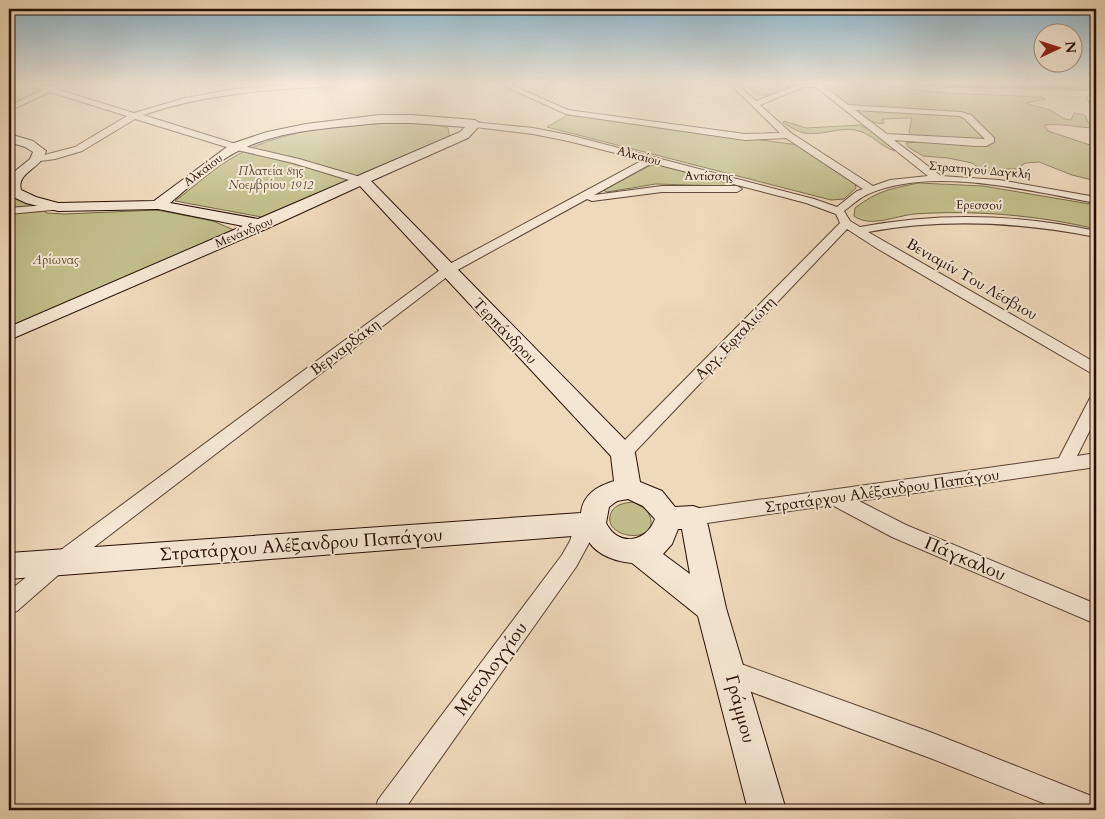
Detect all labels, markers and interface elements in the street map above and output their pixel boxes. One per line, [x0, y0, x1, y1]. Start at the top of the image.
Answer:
north arrow [1032, 22, 1082, 72]
text: N [1061, 40, 1080, 54]
street label: Αλκαίου [615, 142, 663, 170]
street label: Αλκαίου [180, 150, 226, 190]
street label: Στρατηγού Δαγκλή [928, 158, 1032, 183]
park label: Πλατεία 8ης Νοεμβρίου 1912 [228, 163, 314, 193]
street label: Αντίσσης [684, 168, 734, 184]
street label: Ερεσσού [956, 197, 1002, 213]
street label: Μενάνδρου [213, 213, 275, 251]
street label: Βενιαμίν Του Λέσβιου [903, 233, 1041, 325]
park label: Αρίωνας [32, 252, 79, 268]
street label: Αργ. Εφταλιώτη [690, 292, 780, 384]
street label: Τερπάνδρου [468, 294, 542, 368]
street label: Βερναρδάκη [306, 314, 384, 380]
street label: Στρατάρχου Αλέξανδρου Παπάγου [764, 465, 1001, 517]
street label: Στρατάρχου Αλέξανδρου Παπάγου [159, 523, 443, 567]
street label: Πάγκαλου [921, 531, 1009, 587]
street label: Μεσολογγίου [449, 617, 533, 721]
street label: Γράμμου [719, 672, 761, 746]

